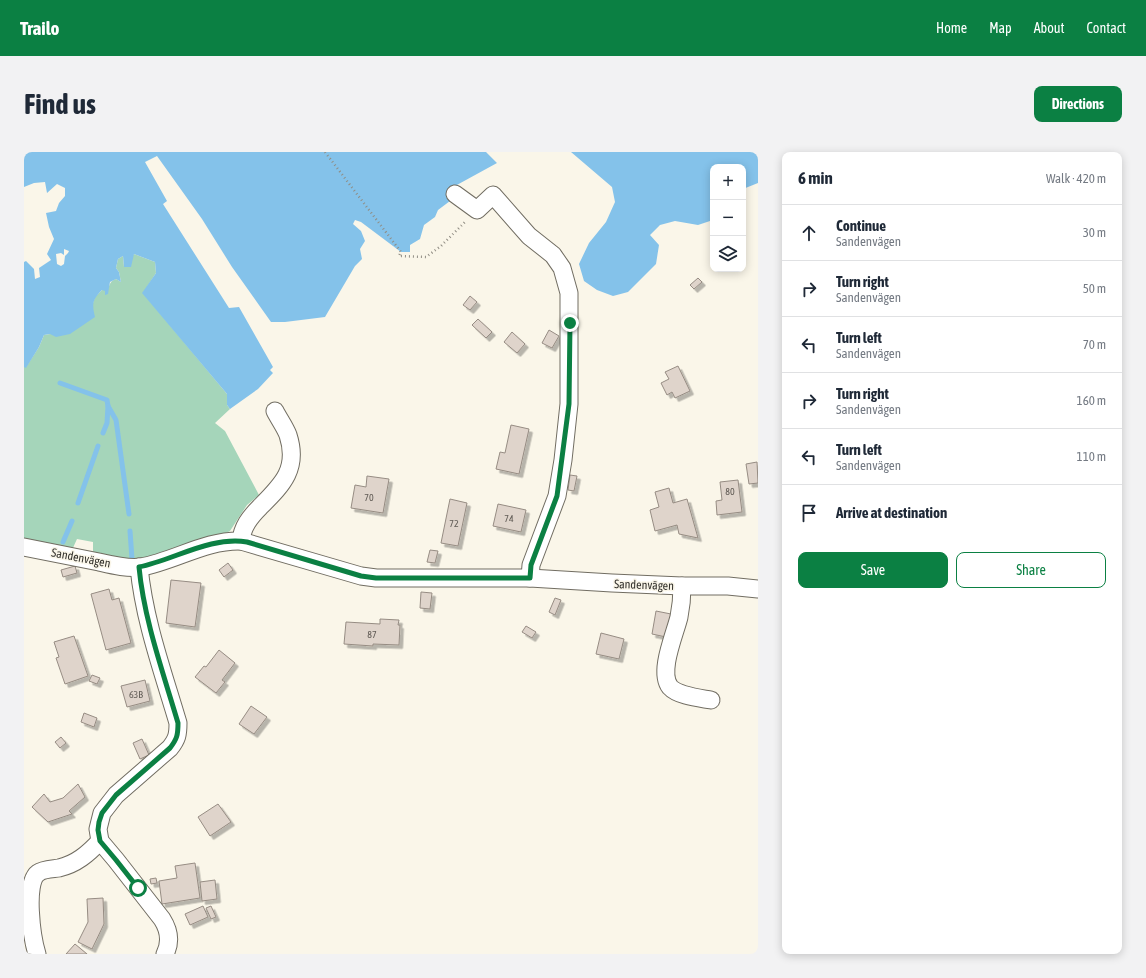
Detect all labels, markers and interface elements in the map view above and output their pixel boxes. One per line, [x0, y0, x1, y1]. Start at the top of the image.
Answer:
text: Trailo [20, 17, 59, 39]
text: Home [936, 20, 967, 36]
text: Map [989, 20, 1012, 36]
text: About [1034, 20, 1065, 36]
text: Contact [1087, 20, 1126, 36]
button: Directions [1034, 86, 1122, 122]
text: Find us [24, 88, 96, 120]
map controls [710, 164, 746, 272]
button: + [710, 164, 746, 200]
text: 6 min [798, 168, 833, 188]
text: Walk · 420 m [1046, 171, 1106, 186]
button: − [710, 200, 746, 236]
text: Continue [836, 217, 886, 234]
icon: ahead [798, 222, 820, 244]
text: 30 m [1083, 225, 1106, 240]
text: Sandenvägen [836, 234, 901, 249]
button: layers [710, 236, 746, 272]
text: Turn right [836, 273, 889, 290]
icon: right [798, 278, 820, 300]
text: 50 m [1083, 281, 1106, 296]
text: Sandenvägen [836, 290, 901, 305]
route end [561, 314, 579, 332]
text: Turn left [836, 329, 882, 346]
icon: left [798, 334, 820, 356]
text: 70 m [1083, 337, 1106, 352]
text: Sandenvägen [836, 346, 901, 361]
text: Turn right [836, 385, 889, 402]
icon: right [798, 390, 820, 412]
text: 160 m [1077, 393, 1106, 408]
text: Sandenvägen [836, 402, 901, 417]
text: Turn left [836, 441, 882, 458]
icon: left [798, 446, 820, 468]
text: 110 m [1077, 449, 1106, 464]
text: Sandenvägen [836, 458, 901, 473]
house number: 80 [725, 486, 735, 497]
house number: 70 [364, 492, 374, 503]
icon: arrive [798, 502, 820, 524]
text: Arrive at destination [836, 504, 947, 521]
house number: 74 [504, 513, 514, 524]
house number: 72 [449, 518, 459, 529]
street label: Sandenvägen [50, 545, 112, 571]
button: Save [798, 552, 948, 588]
button: Share [956, 552, 1106, 588]
street label: Sandenvägen [614, 577, 674, 593]
house number: 87 [367, 629, 377, 640]
house number: 63B [129, 689, 143, 700]
route start [129, 879, 147, 897]

